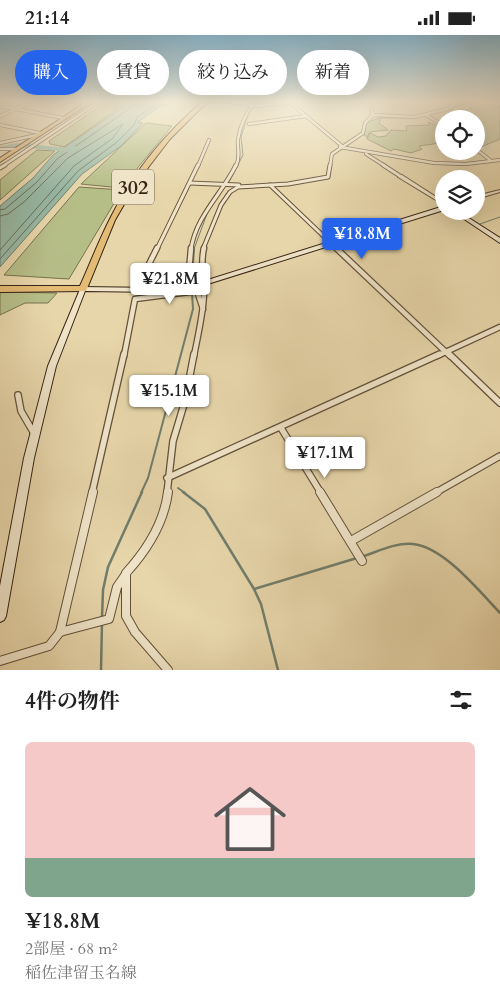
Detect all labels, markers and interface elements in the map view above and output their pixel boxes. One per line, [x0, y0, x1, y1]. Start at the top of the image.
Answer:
text: 21:14 [25, 5, 69, 31]
chip: 購入 [15, 50, 87, 95]
chip: 賃貸 [97, 50, 169, 95]
chip: 絞り込み [179, 50, 287, 95]
chip: 新着 [297, 50, 369, 95]
map controls [435, 110, 485, 220]
button: locate [435, 110, 485, 160]
road number: 302 [112, 169, 154, 205]
button: layers [435, 170, 485, 220]
pin: ¥18.8M [321, 217, 403, 260]
text: ¥18.8M [333, 223, 391, 245]
pin: ¥21.8M [129, 263, 211, 305]
text: ¥21.8M [141, 268, 199, 290]
pin: ¥15.1M [128, 375, 210, 417]
text: ¥15.1M [140, 380, 198, 402]
pin: ¥17.1M [284, 437, 366, 479]
text: ¥17.1M [296, 442, 354, 464]
icon: filters [447, 686, 475, 714]
text: 4件の物件 [25, 687, 120, 716]
icon: home [205, 774, 295, 864]
text: ¥18.8M [25, 907, 101, 936]
text: 2部屋 · 68 m² [25, 938, 117, 960]
text: 稲佐津留玉名線 [25, 962, 137, 984]

